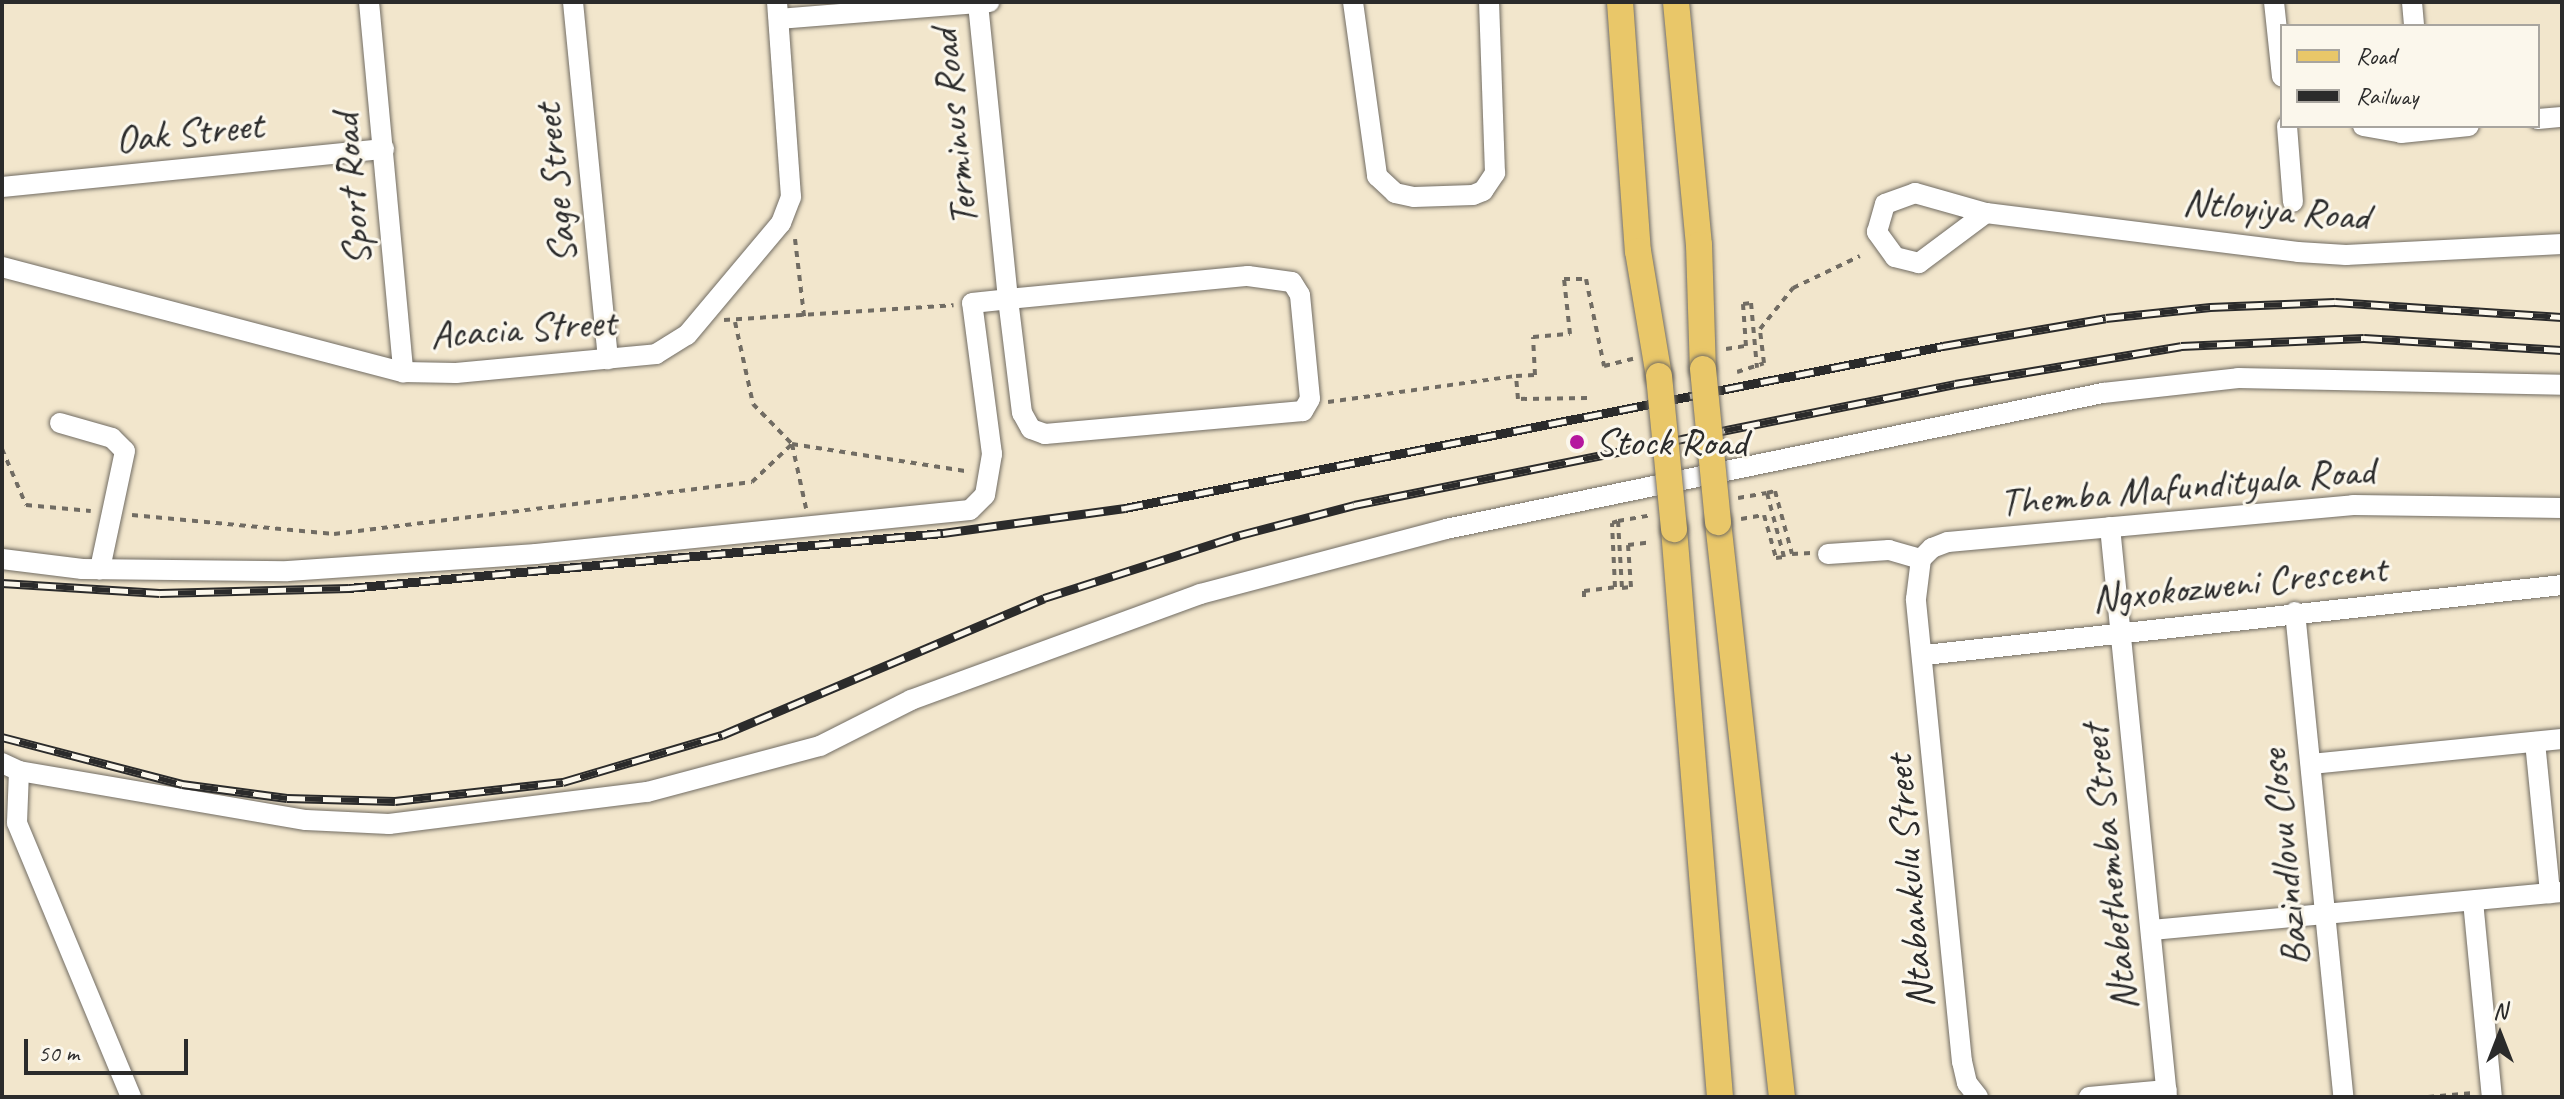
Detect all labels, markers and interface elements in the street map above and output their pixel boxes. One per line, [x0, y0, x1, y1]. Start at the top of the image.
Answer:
legend [2280, 24, 2540, 128]
street label: Terminus Road [920, 27, 988, 229]
text: Road [2356, 41, 2396, 71]
text: Railway [2356, 81, 2418, 111]
street label: Oak Street [113, 100, 265, 164]
street label: Sage Street [523, 102, 587, 266]
street label: Sport Road [320, 112, 382, 268]
street label: Ntloyiya Road [2181, 177, 2371, 241]
street label: Acacia Street [428, 298, 618, 358]
place label: Stock Road [1595, 418, 1748, 466]
marker: Stock Road [1566, 431, 1588, 453]
street label: Themba Mafundityala Road [1998, 446, 2376, 526]
street label: Ngxokozweni Crescent [2089, 544, 2389, 622]
street label: Ntabethemba Street [2070, 723, 2148, 1013]
street label: Bazindlovu Close [2249, 747, 2319, 969]
street label: Ntabankulu Street [1874, 753, 1944, 1011]
north arrow [2460, 995, 2540, 1075]
text: N [2493, 997, 2507, 1025]
scale bar [28, 1023, 192, 1073]
text: 50 m [38, 1038, 79, 1068]

